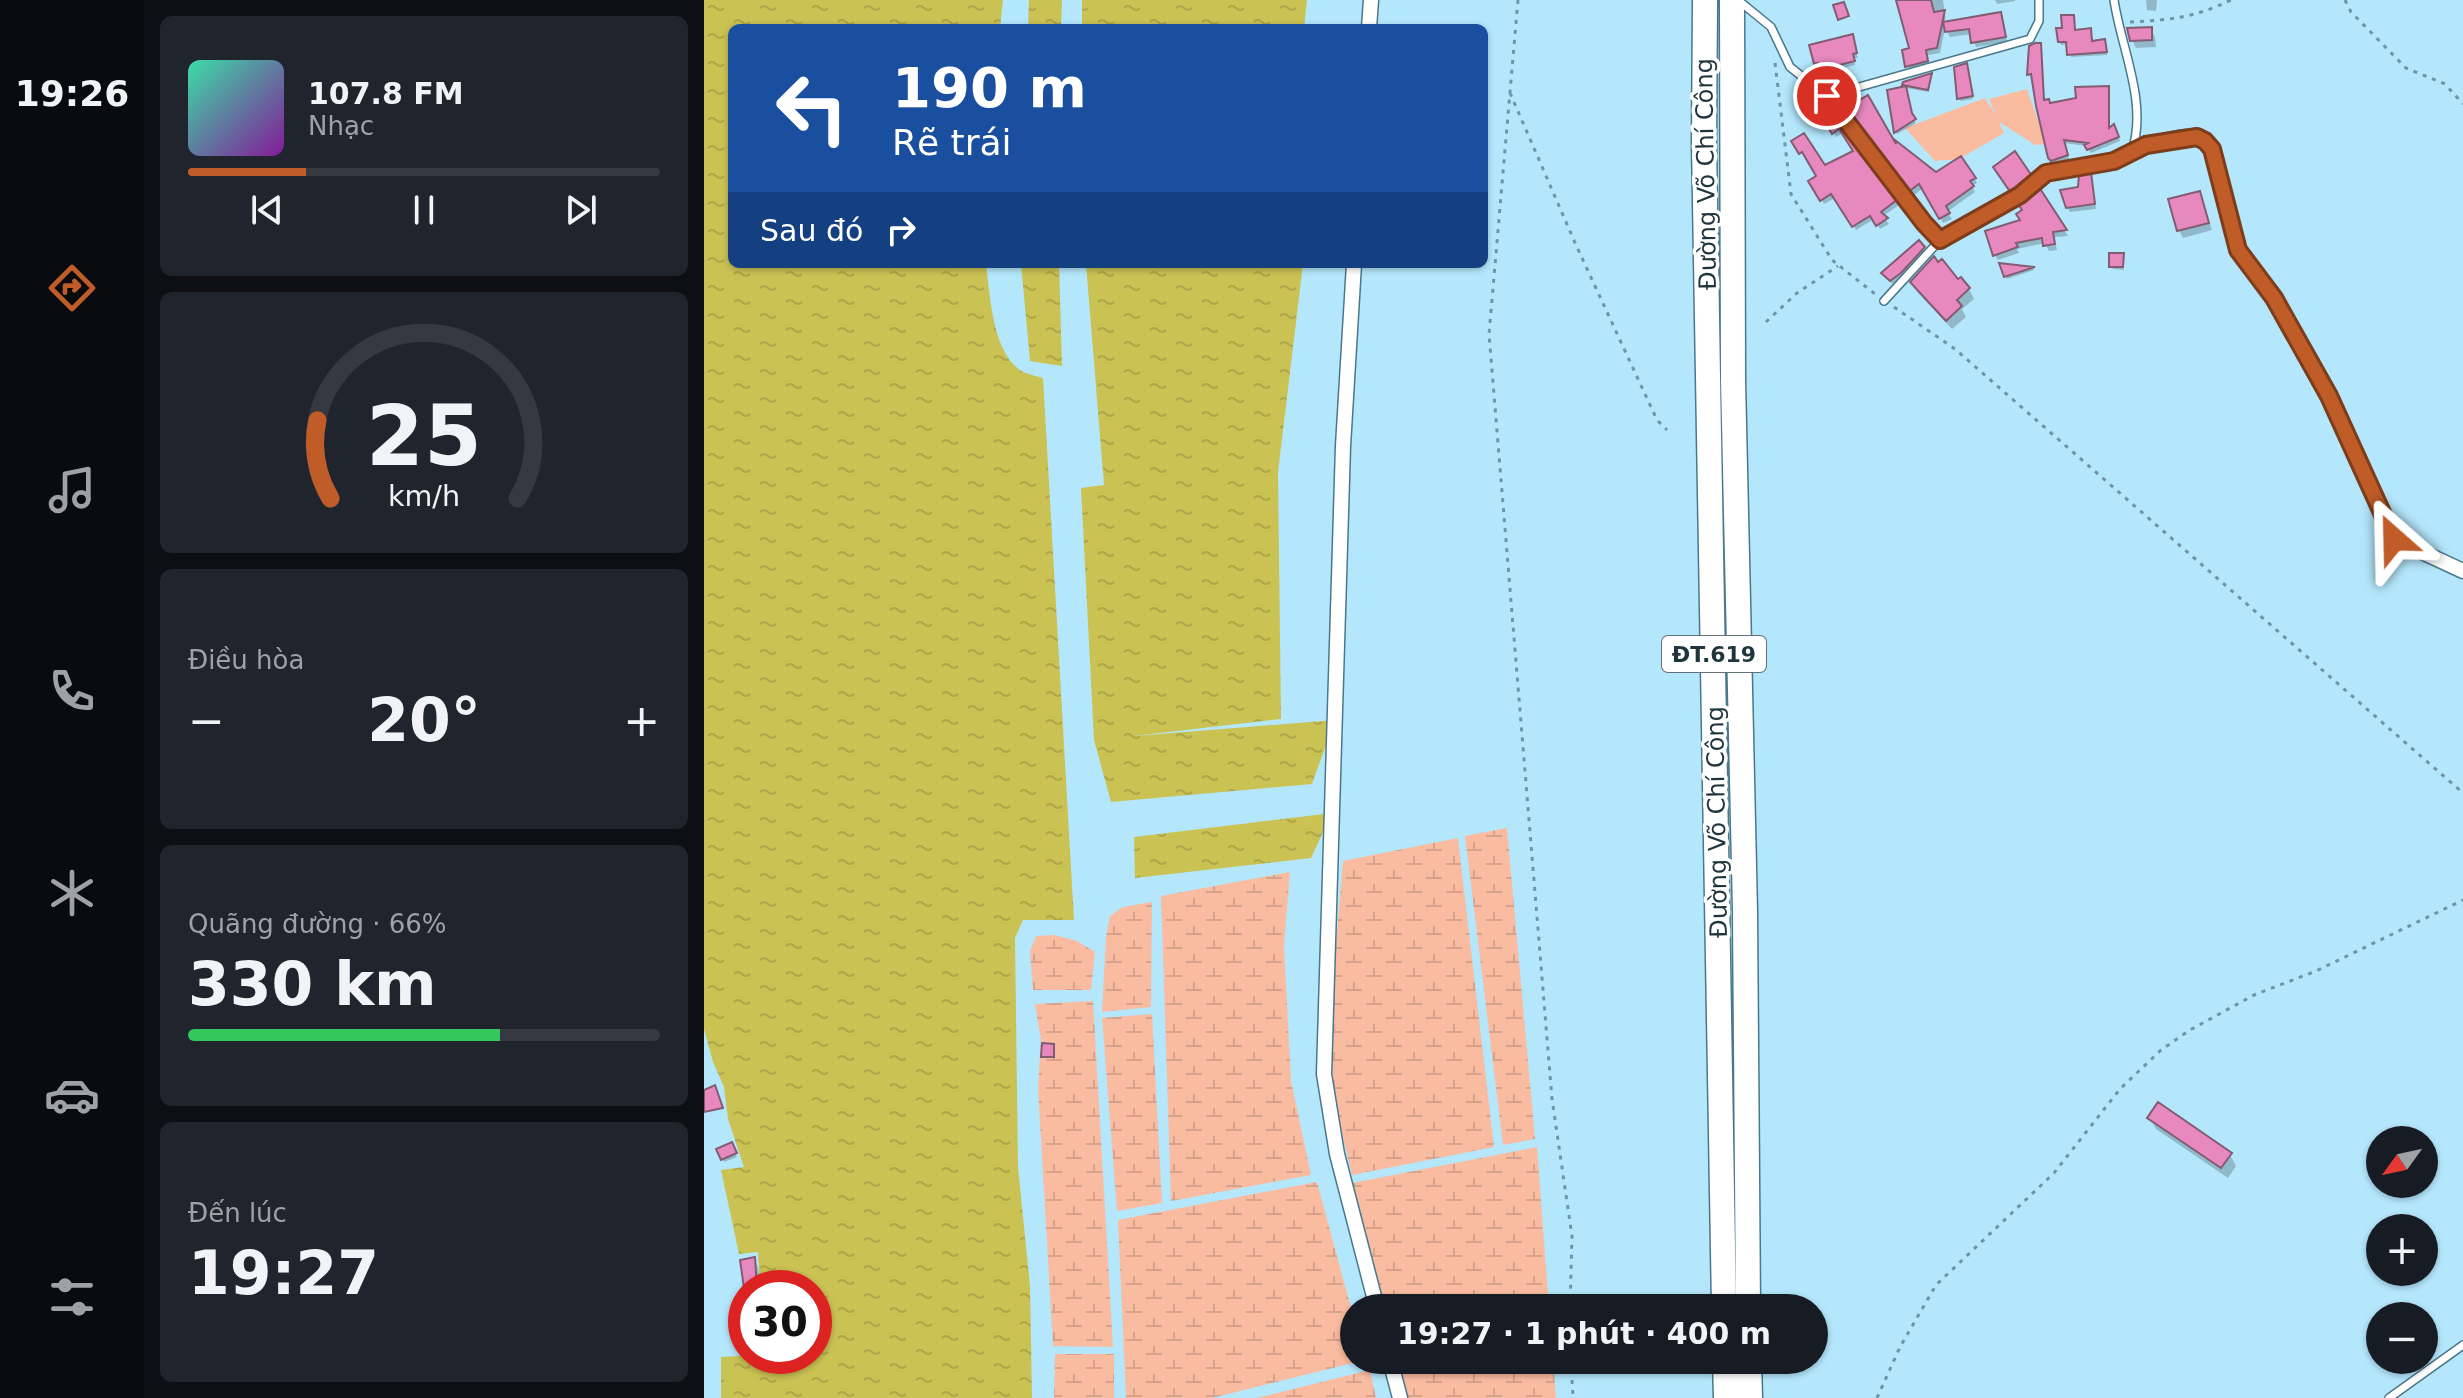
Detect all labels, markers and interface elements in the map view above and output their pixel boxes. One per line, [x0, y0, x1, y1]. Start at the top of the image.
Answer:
text: 190 m [892, 55, 1087, 120]
icon: left [760, 56, 864, 160]
street label: Đường Võ Chí Công [1690, 58, 1722, 290]
pin [1793, 62, 1861, 130]
text: 19:26 [15, 73, 129, 114]
icon: arrive [1805, 74, 1849, 118]
text: 107.8 FM [308, 76, 464, 111]
text: Nhạc [308, 111, 374, 141]
text: Rẽ trái [892, 122, 1012, 163]
icon: previous [245, 188, 289, 232]
icon: pause [402, 188, 446, 232]
icon: next [559, 188, 603, 232]
icon: right [879, 208, 923, 252]
text: Sau đó [760, 213, 863, 248]
icon: directions [44, 260, 100, 316]
text: 25 [366, 387, 482, 484]
icon: music [44, 462, 100, 518]
text: km/h [388, 479, 460, 513]
position arrow [2352, 497, 2436, 581]
road number: ĐT.619 [1662, 636, 1766, 672]
text: Điều hòa [188, 645, 304, 675]
icon: phone [44, 663, 100, 719]
text: 20° [367, 685, 481, 755]
text: − [188, 695, 225, 746]
text: + [623, 695, 660, 746]
street label: Đường Võ Chí Công [1701, 706, 1733, 938]
icon: climate [44, 865, 100, 921]
text: Quãng đường · 66% [188, 909, 447, 939]
text: 330 km [188, 949, 437, 1019]
icon: car [44, 1067, 100, 1123]
north arrow [2366, 1126, 2438, 1198]
map controls [2366, 1126, 2438, 1374]
text: Đến lúc [188, 1198, 287, 1228]
button: + [2366, 1214, 2438, 1286]
text: 19:27 [188, 1238, 379, 1308]
icon: filters [44, 1269, 100, 1325]
speed limit sign: 30 [728, 1270, 832, 1374]
button: − [2366, 1302, 2438, 1374]
text: 19:27 · 1 phút · 400 m [1397, 1316, 1771, 1351]

